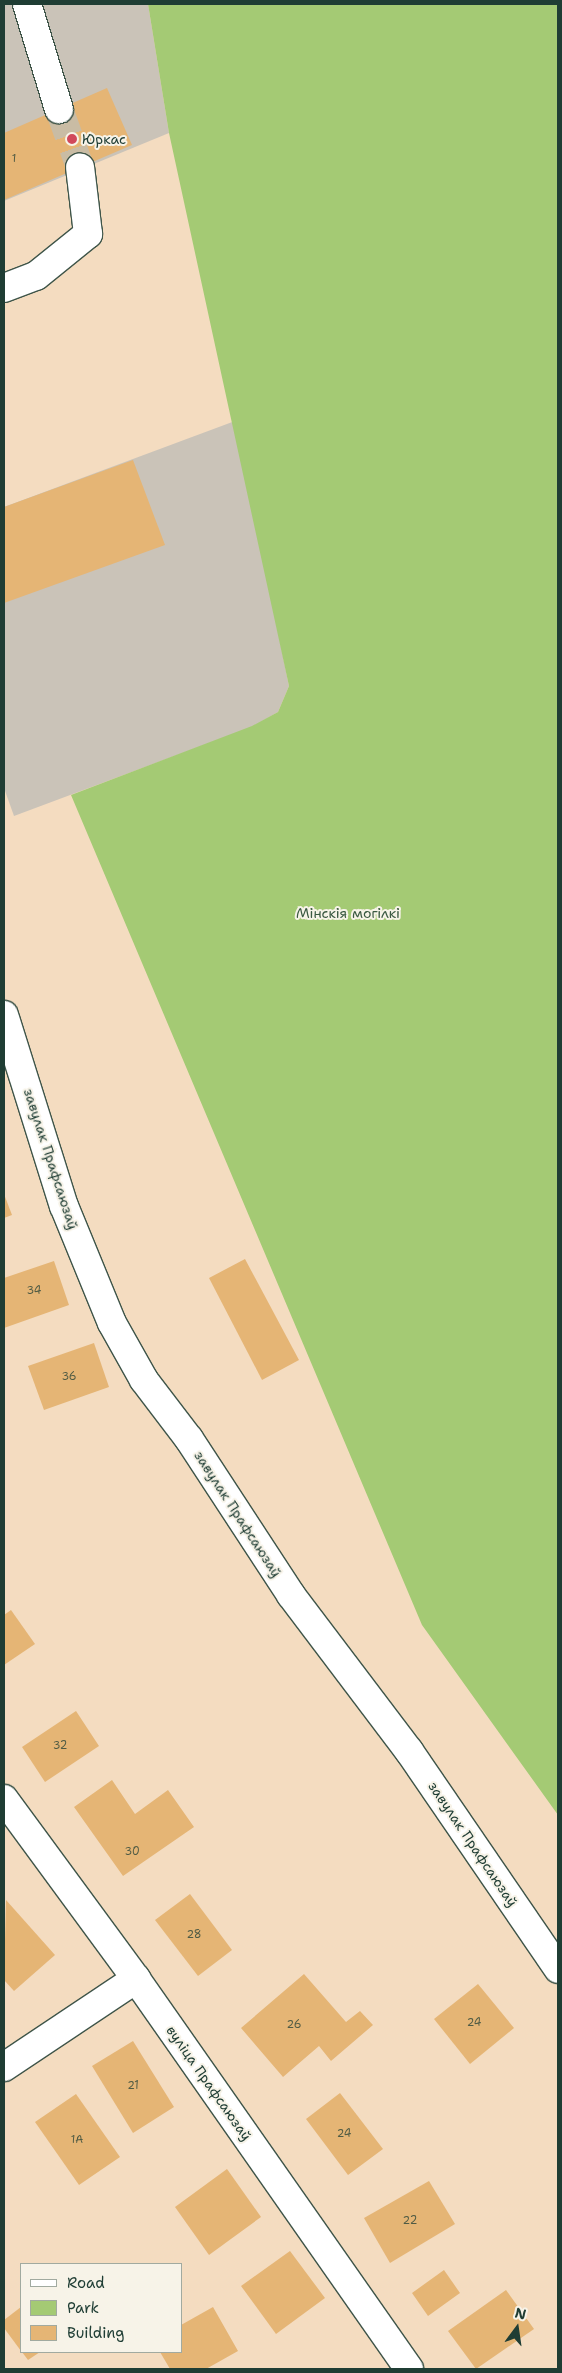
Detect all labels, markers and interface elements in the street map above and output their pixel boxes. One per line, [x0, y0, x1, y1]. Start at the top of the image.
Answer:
place label: Юркас [82, 131, 126, 147]
marker: Юркас [66, 133, 78, 145]
house number: 1 [12, 152, 16, 166]
park label: Мінскія могілкі [296, 905, 400, 921]
street label: завулак Прафсаюзаў [20, 1086, 82, 1232]
house number: 34 [27, 1284, 41, 1298]
house number: 36 [61, 1370, 77, 1384]
street label: завулак Прафсаюзаў [191, 1448, 285, 1580]
house number: 32 [53, 1739, 67, 1753]
street label: завулак Прафсаюзаў [425, 1778, 521, 1910]
house number: 30 [124, 1845, 140, 1859]
house number: 28 [186, 1928, 202, 1942]
house number: 24 [467, 2016, 481, 2030]
house number: 26 [287, 2018, 301, 2032]
street label: вуліца Прафсаюзаў [163, 2022, 255, 2144]
house number: 21 [127, 2079, 139, 2093]
house number: 24 [337, 2127, 351, 2141]
house number: 1А [71, 2133, 83, 2147]
house number: 22 [403, 2214, 417, 2228]
legend [20, 2263, 182, 2353]
text: Road [67, 2273, 105, 2293]
text: Park [67, 2298, 99, 2318]
north arrow [492, 2303, 542, 2353]
text: N [513, 2303, 528, 2324]
text: Building [67, 2323, 124, 2343]

